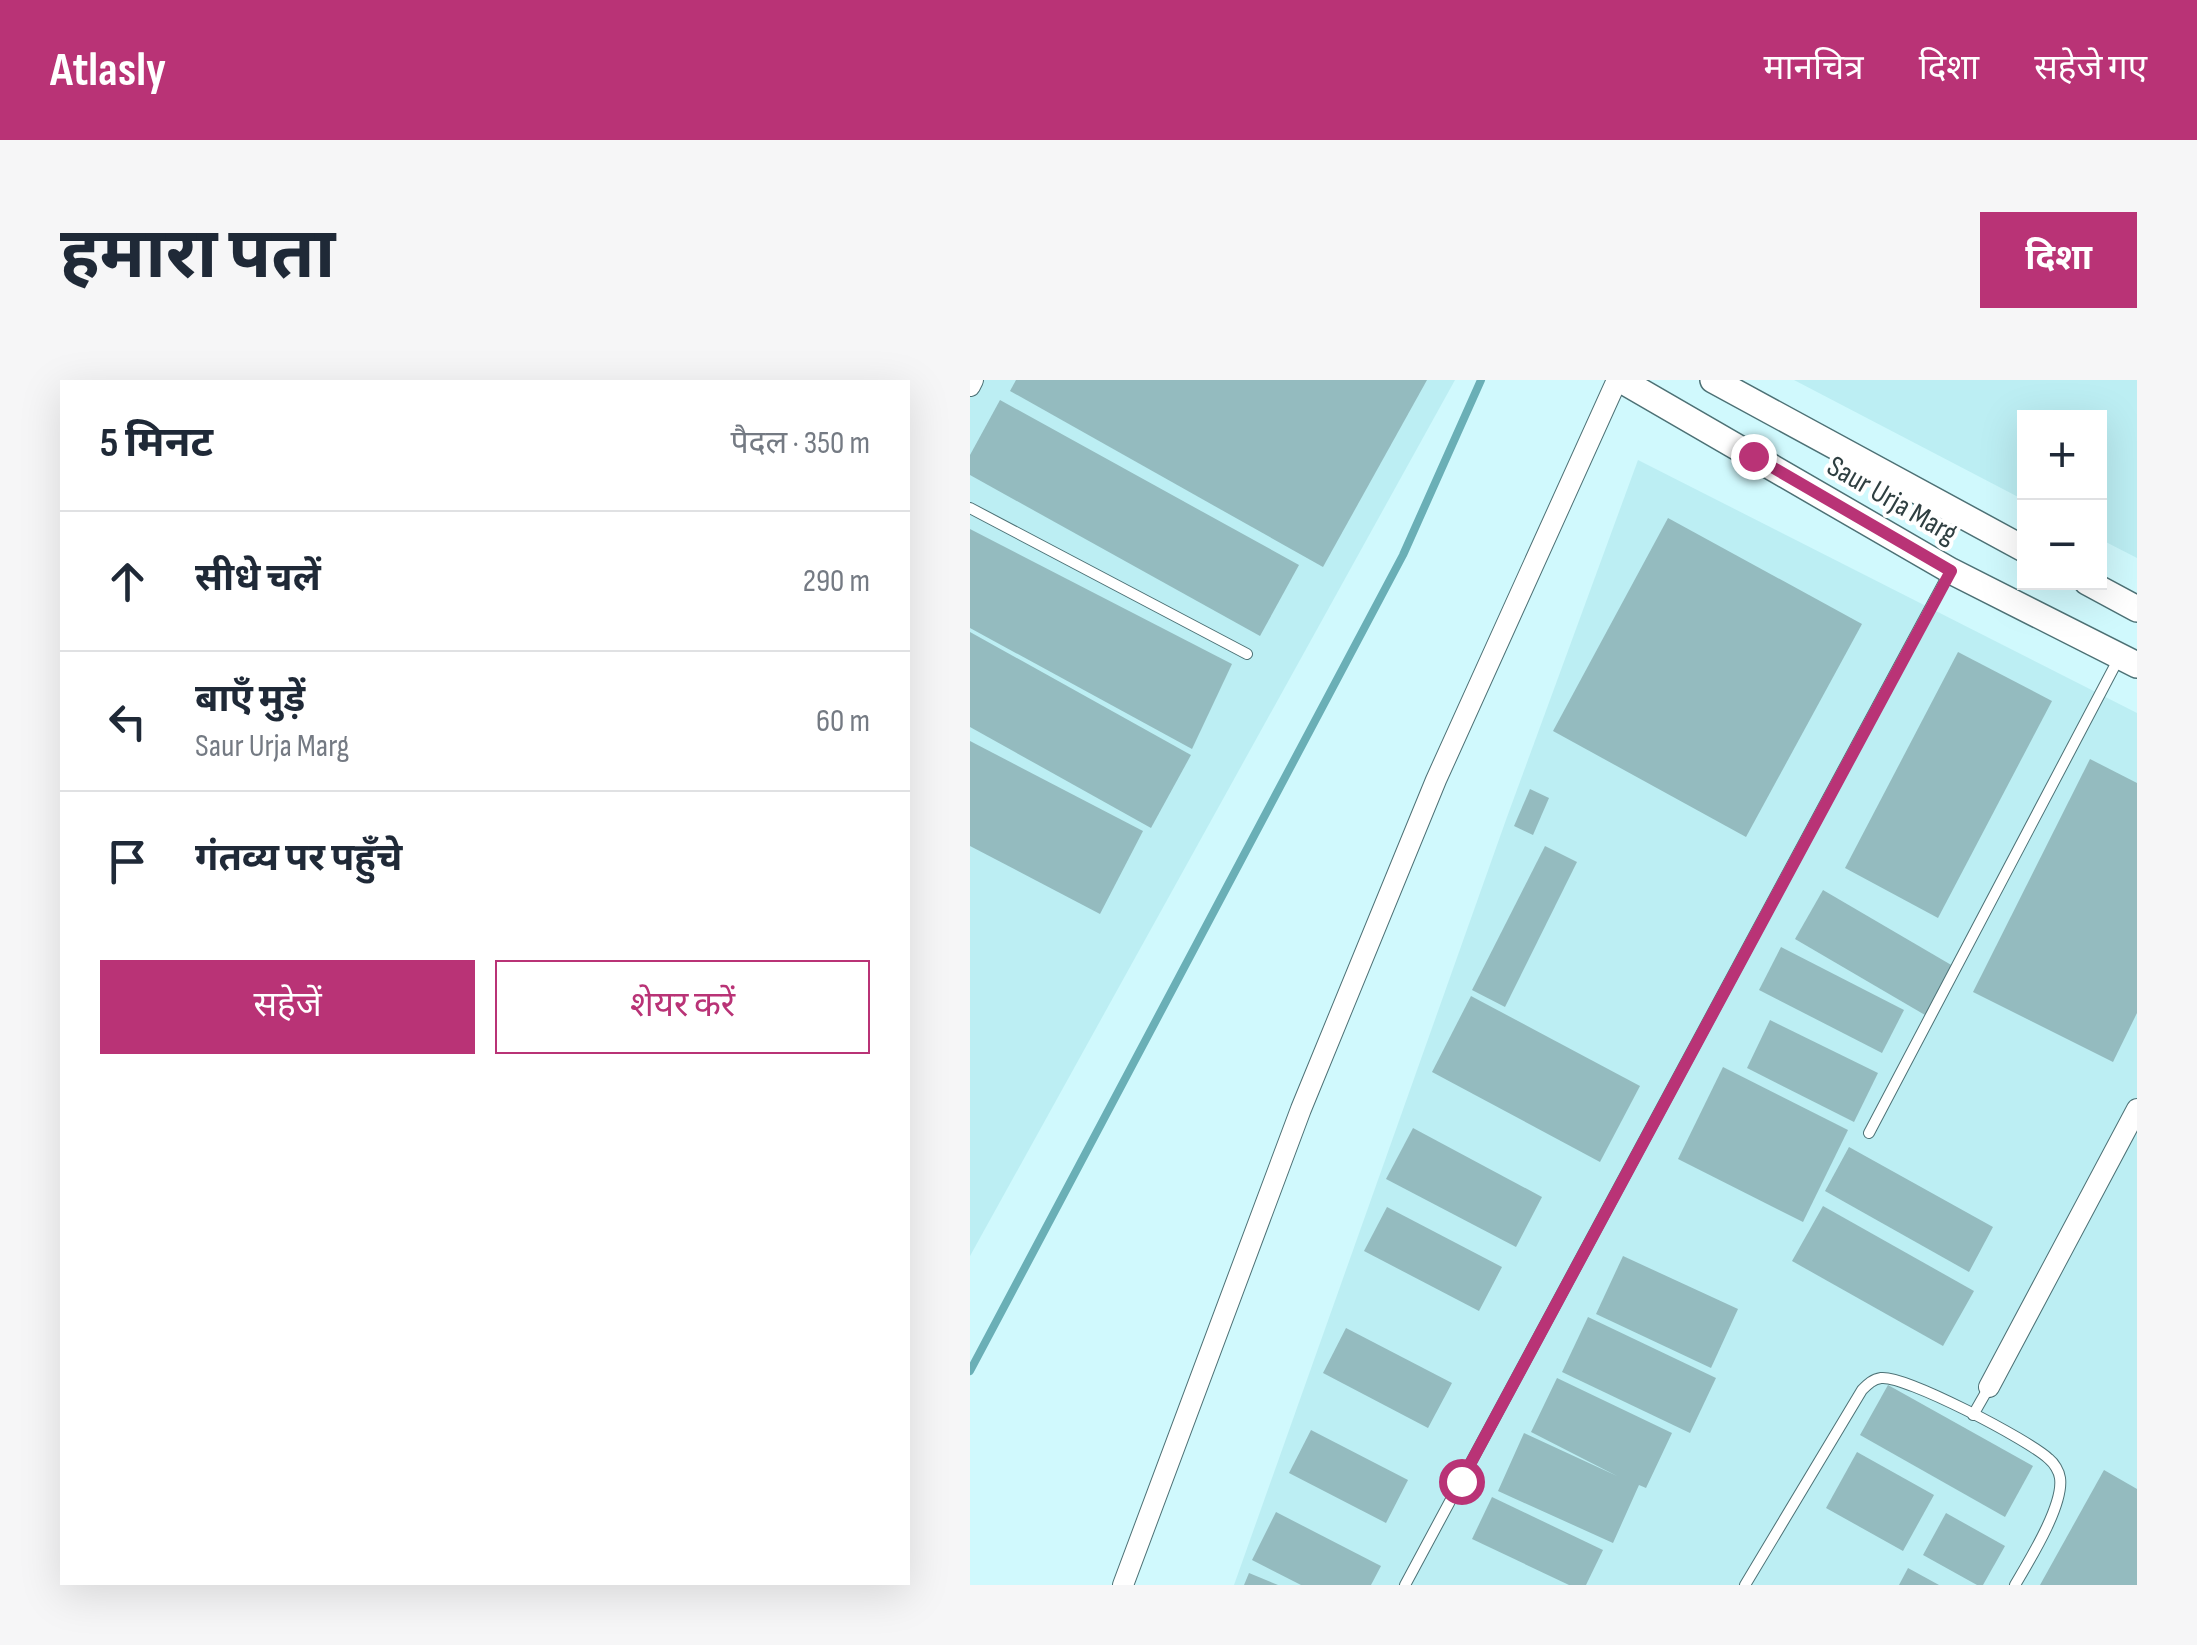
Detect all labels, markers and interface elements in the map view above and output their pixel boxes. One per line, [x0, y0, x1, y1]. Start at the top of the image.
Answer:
text: Atlasly [50, 42, 166, 99]
text: मानचित्र [1764, 47, 1864, 90]
text: दिशा [1919, 47, 1979, 90]
text: सहेजे गए [2034, 47, 2147, 90]
button: दिशा [1980, 212, 2137, 308]
text: हमारा पता [60, 214, 335, 298]
map controls [2017, 410, 2107, 590]
button: + [2017, 410, 2107, 500]
text: 5 मिनट [100, 418, 213, 469]
text: पैदल · 350 m [730, 424, 870, 463]
route end [1731, 434, 1777, 480]
street label: Saur Urja Marg [1820, 448, 1964, 552]
button: − [2017, 500, 2107, 590]
icon: ahead [100, 554, 155, 609]
text: सीधे चलें [195, 556, 321, 601]
text: 290 m [803, 562, 870, 601]
text: बाएँ मुड़ें [195, 677, 305, 722]
icon: left [100, 694, 155, 749]
text: 60 m [816, 702, 870, 741]
text: Saur Urja Marg [195, 727, 349, 766]
icon: arrive [100, 834, 155, 889]
text: गंतव्य पर पहुँचे [195, 836, 402, 881]
button: सहेजें [100, 960, 475, 1054]
button: शेयर करें [495, 960, 870, 1054]
route start [1439, 1459, 1485, 1505]

